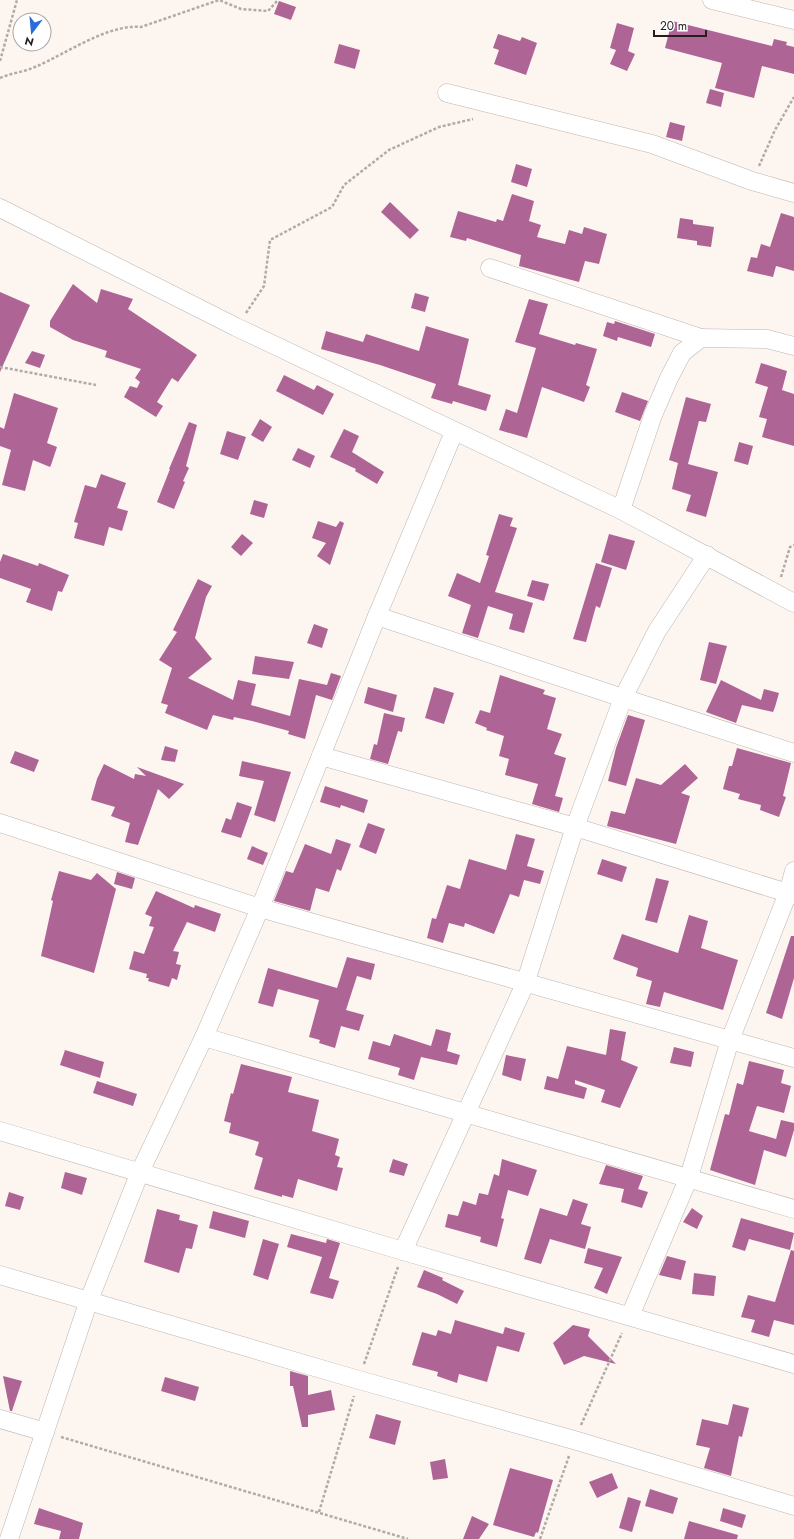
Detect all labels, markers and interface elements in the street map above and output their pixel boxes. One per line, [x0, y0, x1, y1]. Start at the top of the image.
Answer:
north arrow [12, 12, 52, 52]
scale bar [654, 12, 706, 38]
text: 20 m [660, 17, 687, 35]
text: N [23, 33, 36, 51]

